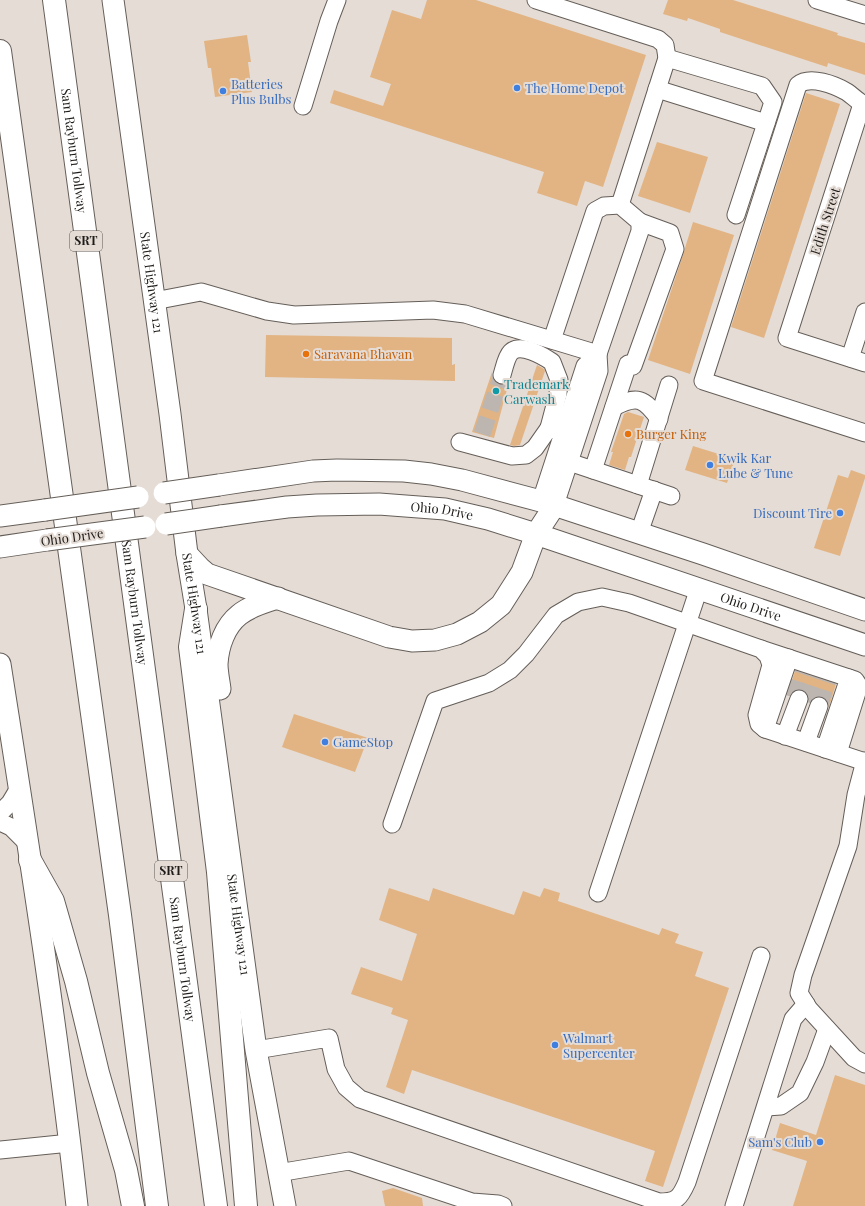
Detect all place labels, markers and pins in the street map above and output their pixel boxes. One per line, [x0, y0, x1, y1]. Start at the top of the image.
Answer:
place label: Batteries Plus Bulbs [231, 75, 291, 107]
place label: The Home Depot [525, 79, 624, 96]
marker: The Home Depot [512, 83, 522, 93]
marker: Batteries Plus Bulbs [218, 86, 228, 96]
place label: Saravana Bhavan [314, 345, 413, 362]
marker: Saravana Bhavan [301, 349, 311, 359]
place label: Trademark Carwash [504, 375, 570, 407]
marker: Trademark Carwash [491, 386, 501, 396]
place label: Burger King [636, 425, 706, 442]
marker: Burger King [623, 429, 633, 439]
place label: Kwik Kar Lube & Tune [718, 449, 794, 481]
marker: Kwik Kar Lube & Tune [705, 460, 715, 470]
place label: Discount Tire [753, 504, 832, 521]
marker: Discount Tire [835, 508, 845, 518]
place label: GameStop [333, 733, 393, 750]
marker: GameStop [320, 737, 330, 747]
place label: Walmart Supercenter [562, 1029, 635, 1061]
marker: Walmart Supercenter [550, 1040, 560, 1050]
place label: Sam's Club [748, 1133, 812, 1150]
marker: Sam's Club [815, 1137, 825, 1147]

